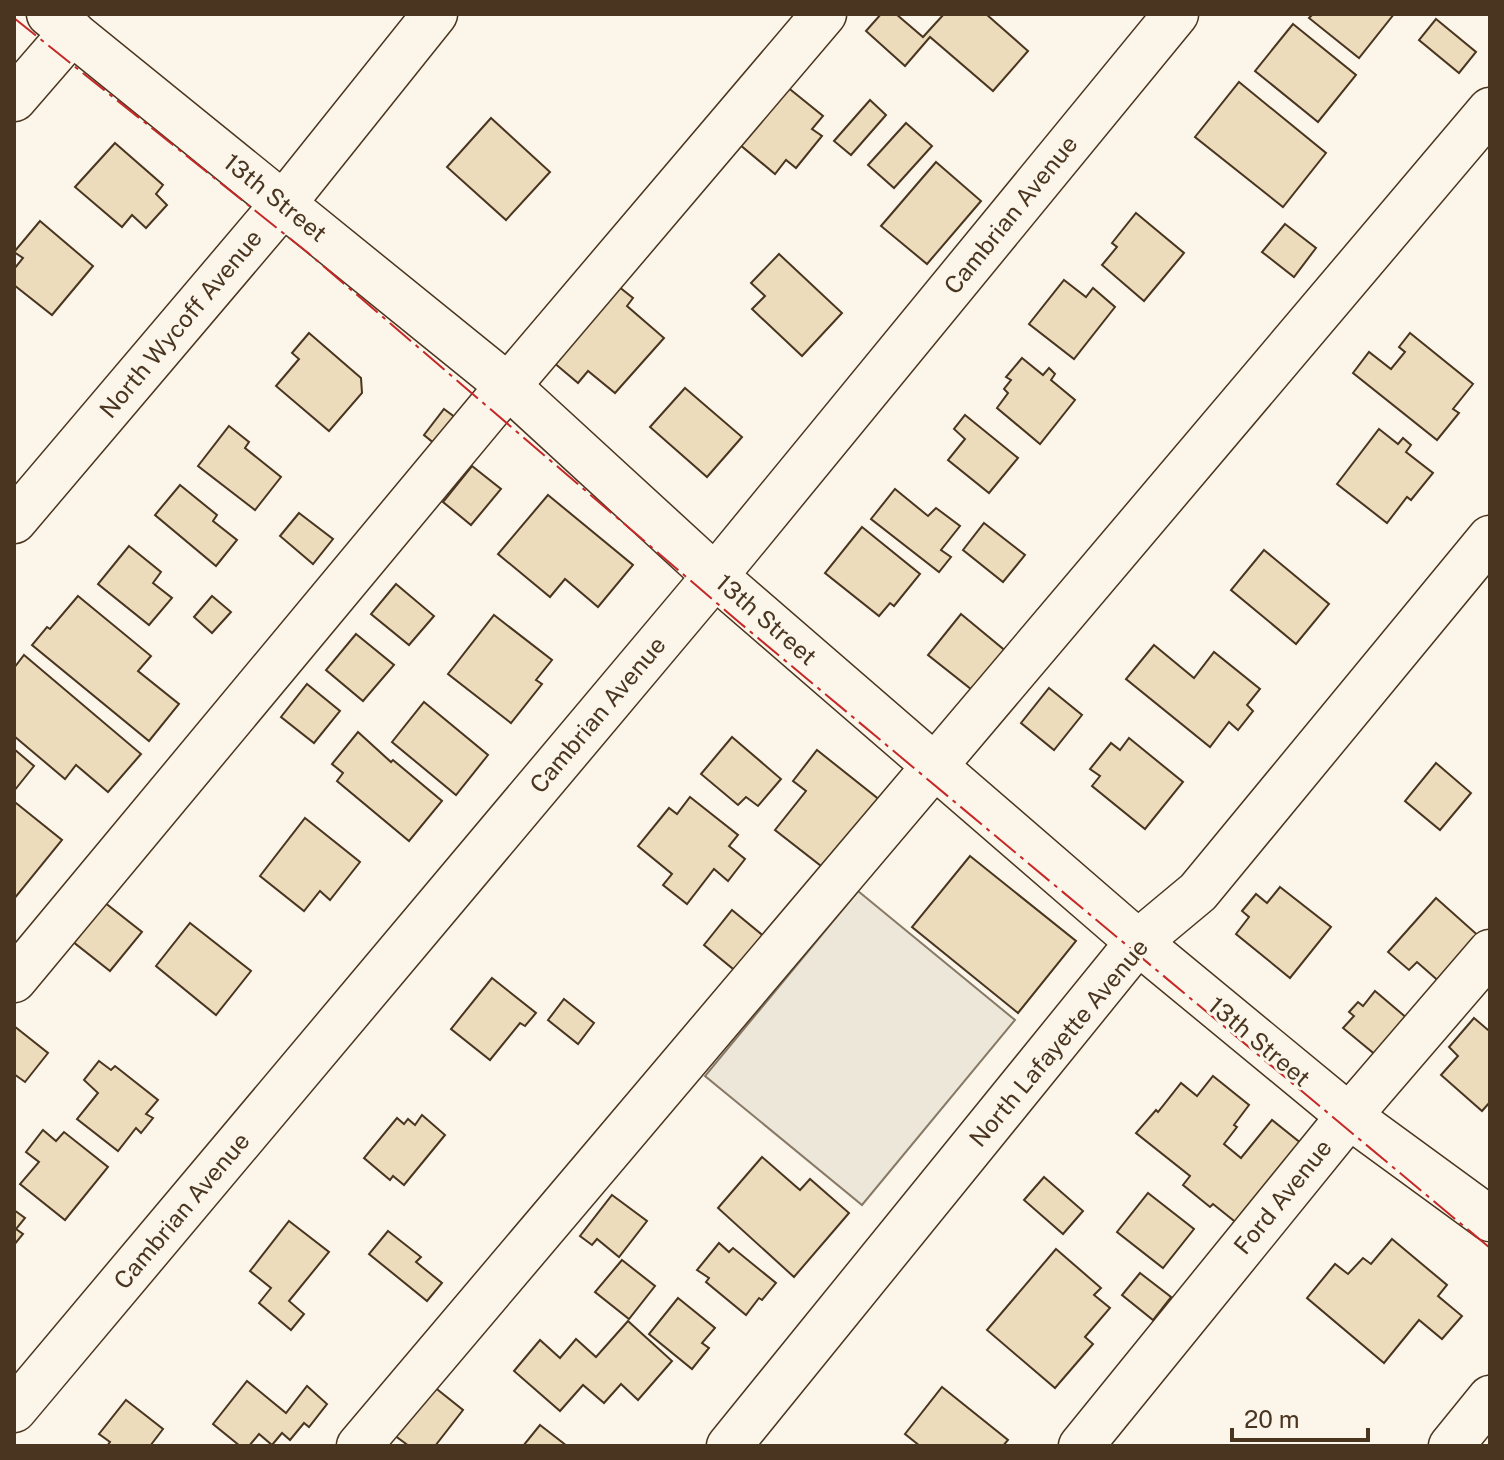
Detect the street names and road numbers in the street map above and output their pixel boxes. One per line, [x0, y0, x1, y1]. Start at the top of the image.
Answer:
street label: Cambrian Avenue [938, 130, 1083, 299]
street label: 13th Street [219, 147, 333, 247]
street label: North Wycoff Avenue [93, 223, 267, 423]
street label: 13th Street [711, 568, 823, 670]
street label: Cambrian Avenue [524, 631, 671, 798]
street label: North Lafayette Avenue [963, 933, 1153, 1152]
street label: 13th Street [1203, 991, 1316, 1092]
street label: Cambrian Avenue [108, 1127, 255, 1294]
street label: Ford Avenue [1228, 1133, 1337, 1259]

